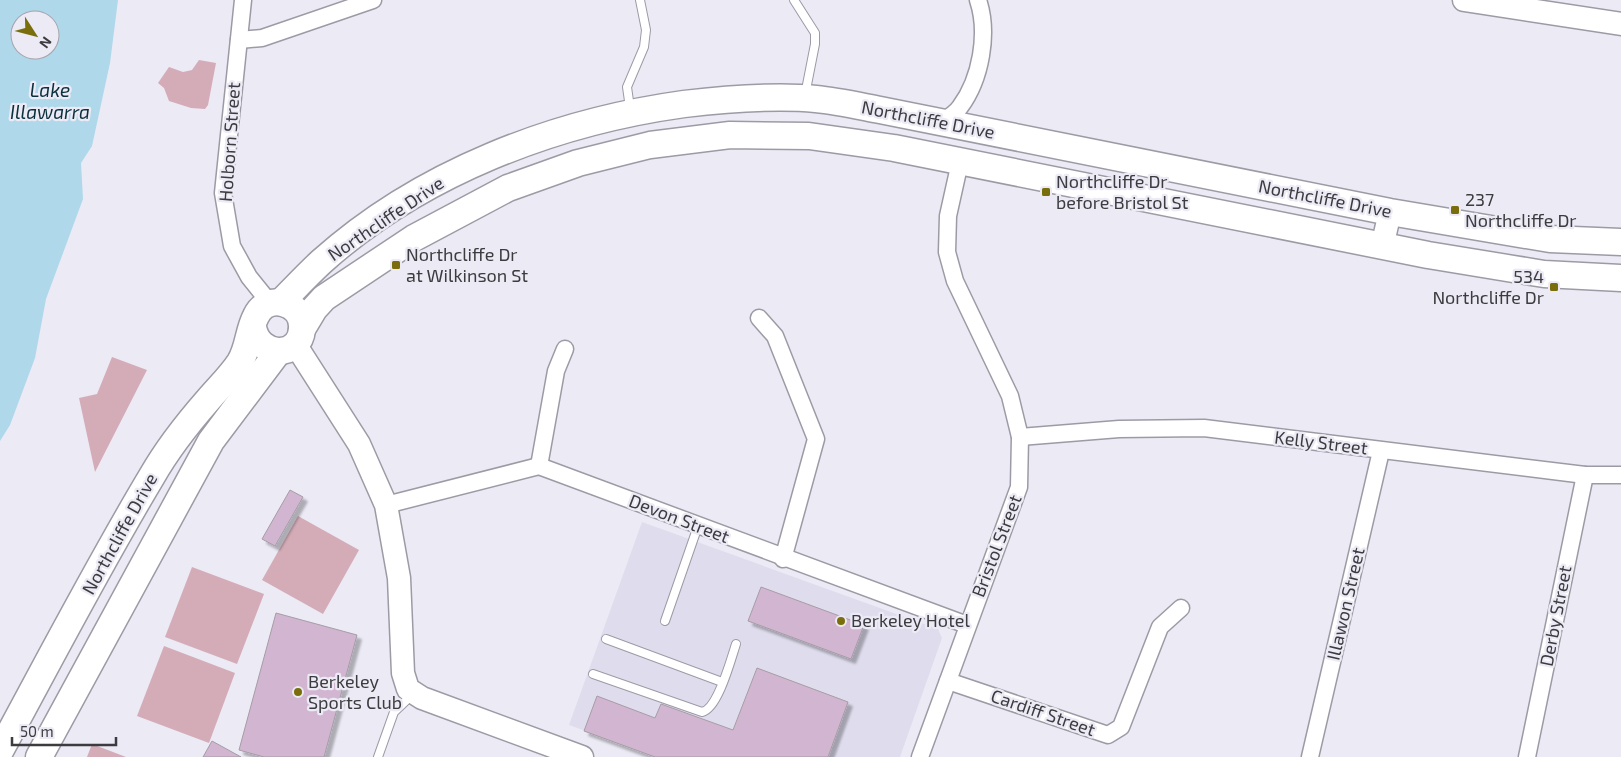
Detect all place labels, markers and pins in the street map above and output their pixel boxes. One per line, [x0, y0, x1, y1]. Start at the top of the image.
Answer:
place label: Northcliffe Dr before Bristol St [1056, 170, 1188, 213]
marker: Northcliffe Dr before Bristol St [1040, 186, 1052, 198]
place label: 237 Northcliffe Dr [1465, 188, 1577, 231]
marker: 237 Northcliffe Dr [1449, 204, 1461, 216]
place label: Northcliffe Dr at Wilkinson St [406, 243, 528, 286]
marker: Northcliffe Dr at Wilkinson St [390, 259, 402, 271]
place label: 534 Northcliffe Dr [1432, 265, 1544, 308]
marker: 534 Northcliffe Dr [1548, 281, 1560, 293]
place label: Berkeley Hotel [851, 609, 970, 631]
marker: Berkeley Hotel [835, 615, 847, 627]
place label: Berkeley Sports Club [308, 670, 402, 713]
marker: Berkeley Sports Club [292, 686, 304, 698]

